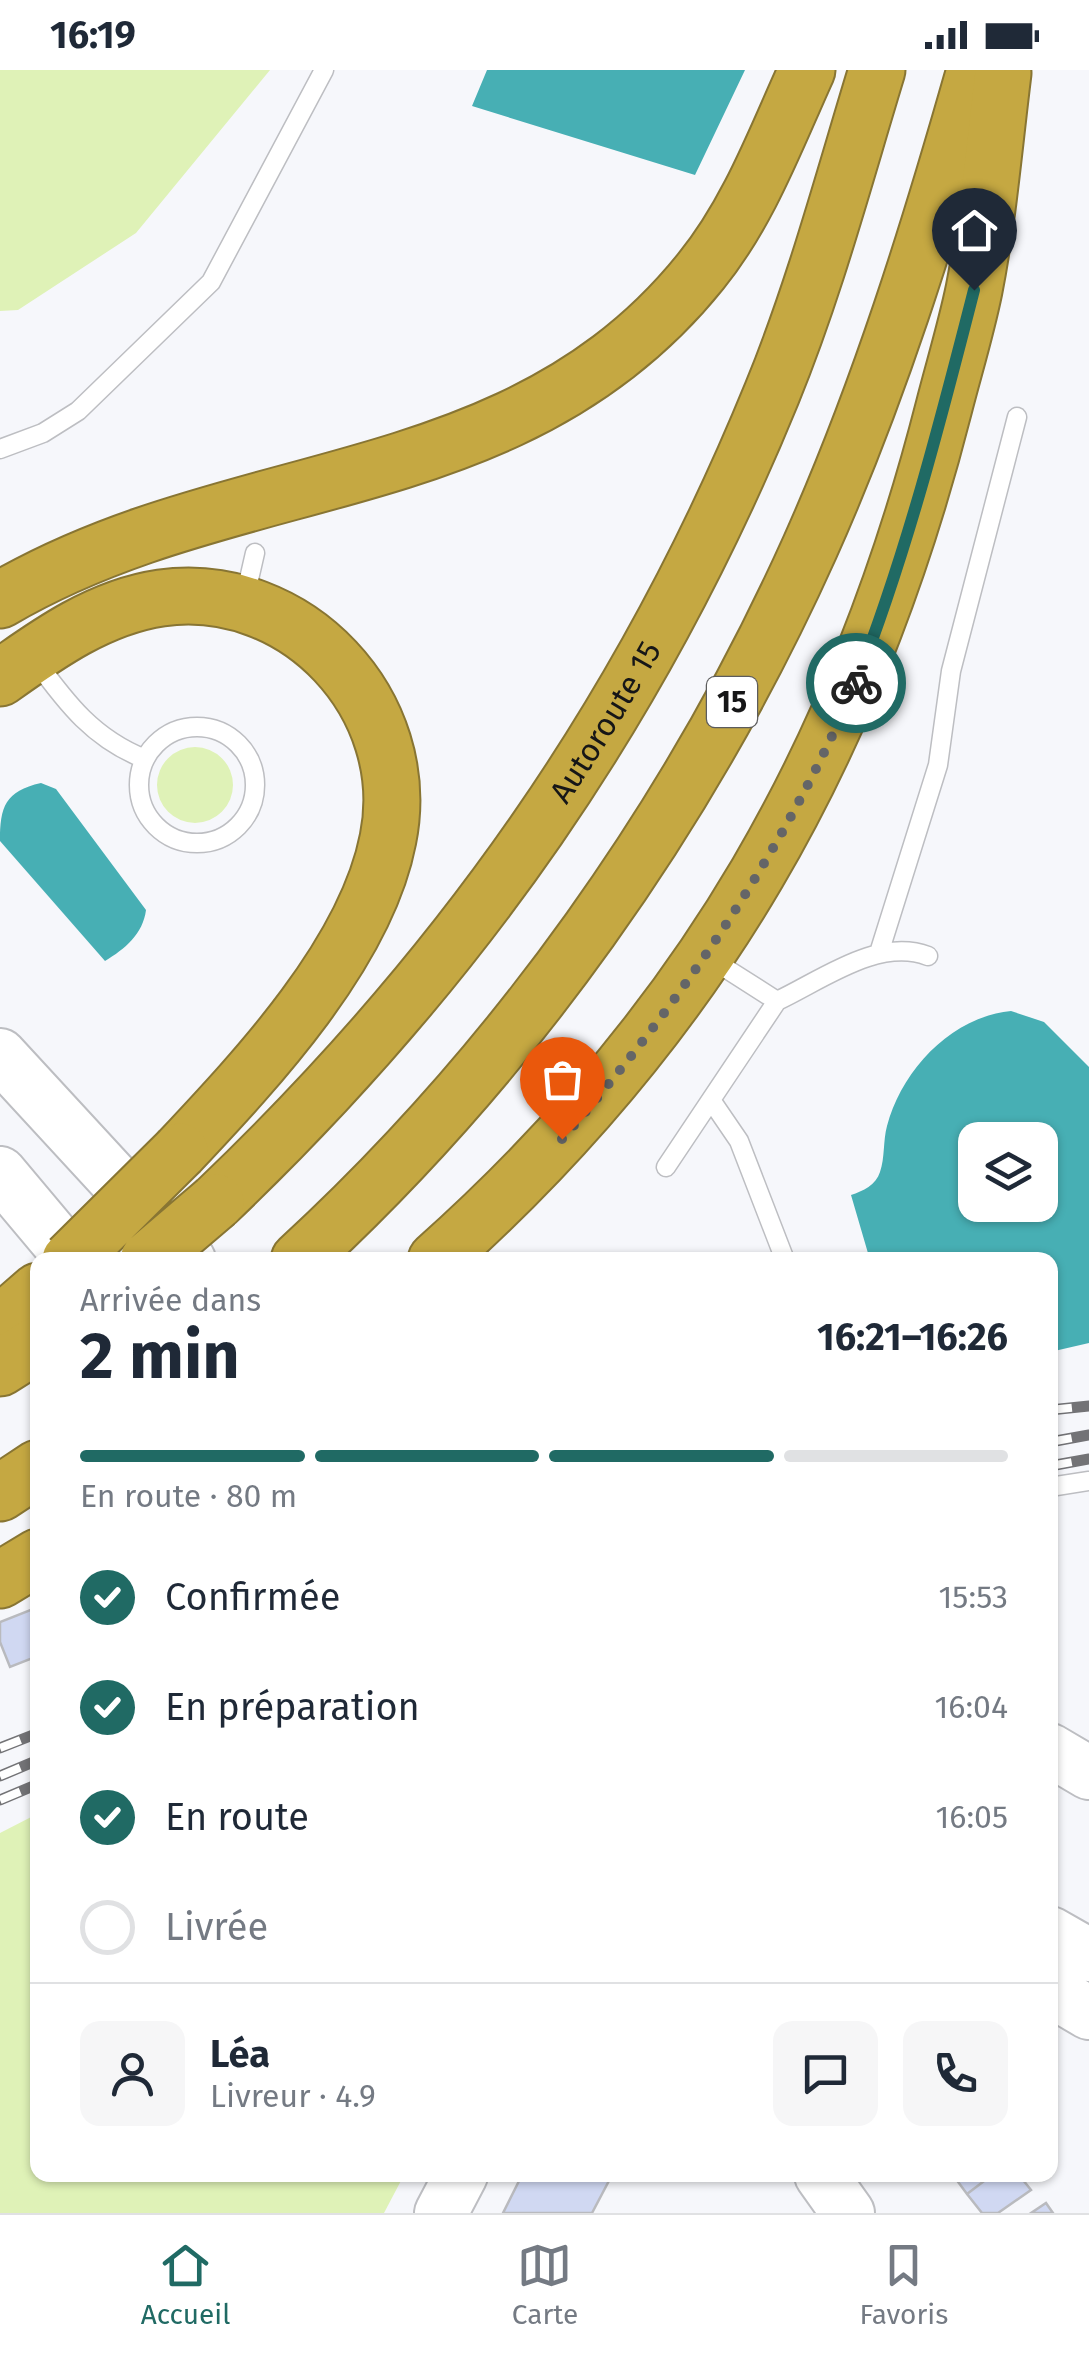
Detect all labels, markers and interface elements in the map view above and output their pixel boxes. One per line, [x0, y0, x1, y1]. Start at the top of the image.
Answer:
text: 16:19 [50, 12, 136, 58]
pin [932, 188, 1017, 291]
icon: home [947, 203, 1002, 258]
courier [806, 633, 906, 733]
street label: Autoroute 15 [541, 634, 669, 810]
icon: bike [829, 656, 884, 711]
road number: 15 [707, 677, 757, 727]
pin [520, 1037, 605, 1140]
icon: bag [535, 1052, 590, 1107]
map controls [958, 1122, 1058, 1222]
button: layers [958, 1122, 1058, 1222]
text: Arrivée dans [80, 1281, 261, 1319]
text: 16:21–16:26 [817, 1314, 1008, 1360]
text: 2 min [80, 1317, 240, 1395]
text: En route · 80 m [80, 1477, 297, 1515]
icon: check [80, 1570, 135, 1625]
text: Confirmée [165, 1574, 341, 1620]
text: 15:53 [939, 1578, 1008, 1616]
icon: check [80, 1680, 135, 1735]
text: En préparation [165, 1684, 420, 1730]
text: 16:04 [935, 1688, 1008, 1726]
icon: check [80, 1790, 135, 1845]
text: En route [165, 1794, 309, 1840]
text: 16:05 [936, 1798, 1008, 1836]
text: Livrée [165, 1904, 268, 1950]
button: person [80, 2021, 185, 2126]
button: chat [773, 2021, 878, 2126]
button: phone [903, 2021, 1008, 2126]
text: Léa [210, 2031, 270, 2077]
text: Livreur · 4.9 [210, 2077, 376, 2115]
tab: Accueil [141, 2238, 230, 2331]
tab: Carte [512, 2238, 578, 2331]
tab: Favoris [860, 2238, 948, 2331]

